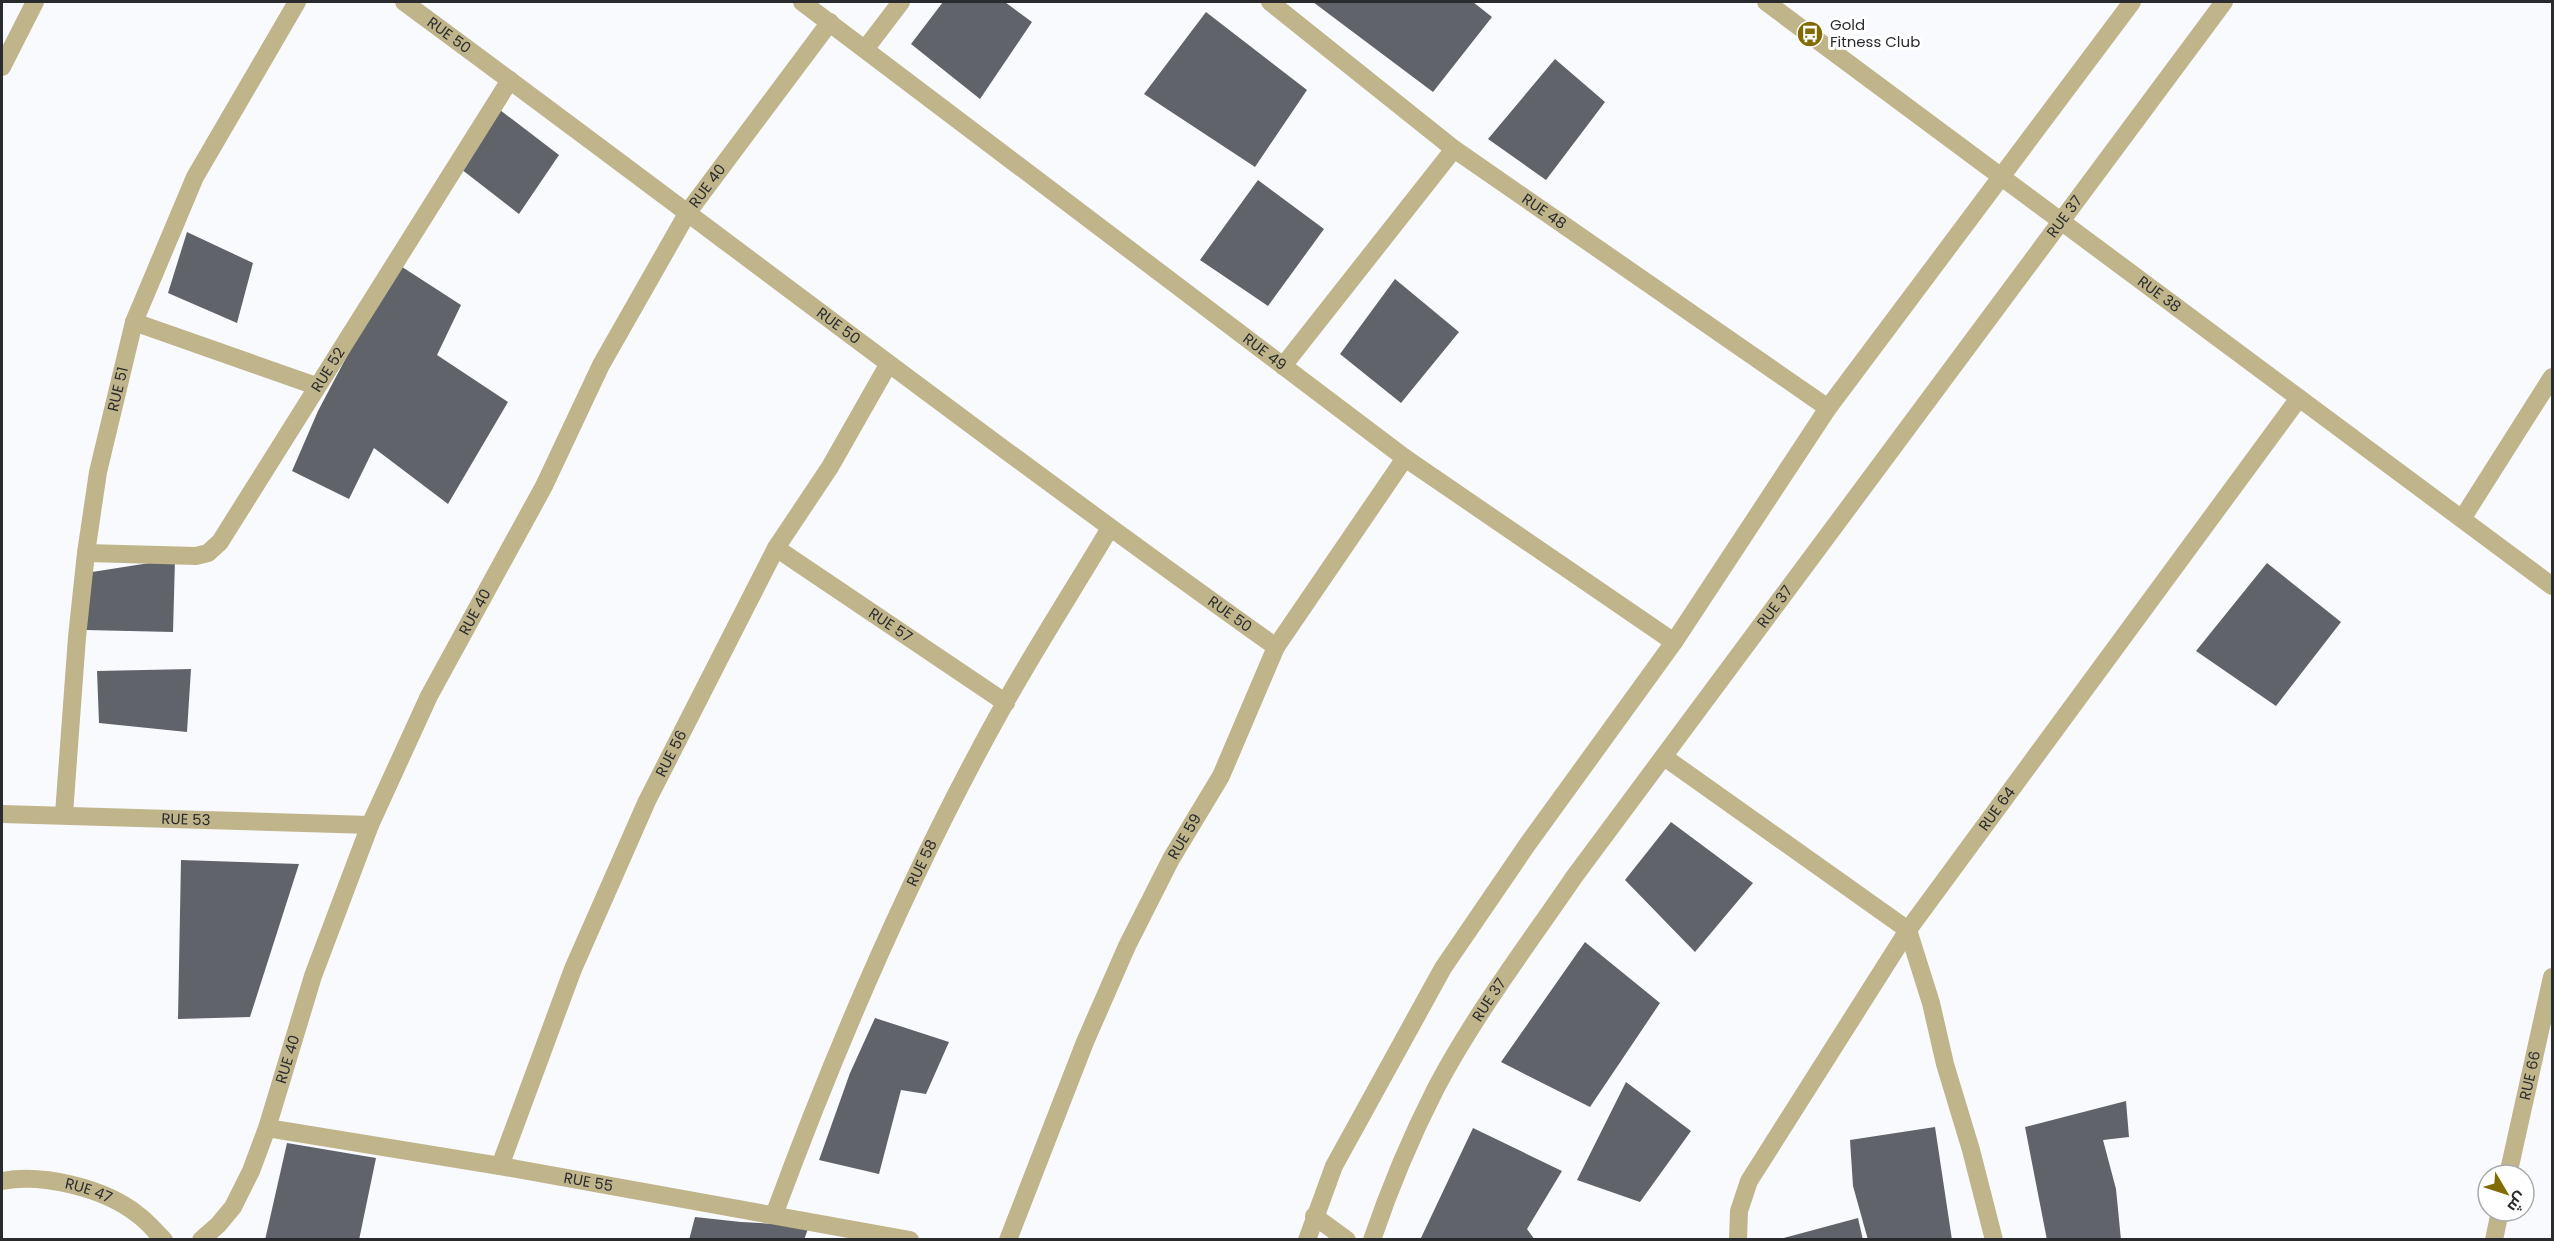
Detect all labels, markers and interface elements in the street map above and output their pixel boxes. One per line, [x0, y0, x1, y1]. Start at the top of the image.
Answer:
street label: RUE 50 [423, 12, 476, 58]
place label: Gold Fitness Club [1830, 14, 1920, 52]
bus stop icon: Gold Fitness Club [1795, 19, 1825, 49]
street label: RUE 40 [684, 159, 730, 212]
street label: RUE 48 [1518, 188, 1571, 234]
street label: RUE 37 [2041, 191, 2087, 242]
street label: RUE 38 [2134, 271, 2186, 317]
street label: RUE 50 [813, 302, 865, 349]
street label: RUE 49 [1239, 328, 1291, 375]
street label: RUE 52 [306, 343, 350, 396]
street label: RUE 51 [102, 365, 133, 414]
street label: RUE 37 [1752, 581, 1797, 632]
street label: RUE 40 [453, 585, 496, 639]
street label: RUE 50 [1204, 591, 1257, 637]
street label: RUE 57 [865, 602, 917, 647]
street label: RUE 56 [650, 726, 691, 780]
street label: RUE 64 [1973, 782, 2020, 835]
street label: RUE 53 [161, 808, 211, 830]
street label: RUE 59 [1162, 809, 1206, 863]
street label: RUE 58 [901, 836, 942, 890]
street label: RUE 37 [1467, 974, 1511, 1025]
street label: RUE 40 [270, 1032, 305, 1086]
street label: RUE 66 [2514, 1049, 2545, 1102]
north arrow [2476, 1163, 2536, 1223]
street label: RUE 55 [562, 1167, 615, 1196]
street label: RUE 47 [63, 1172, 116, 1208]
text: ش [2502, 1187, 2533, 1217]

